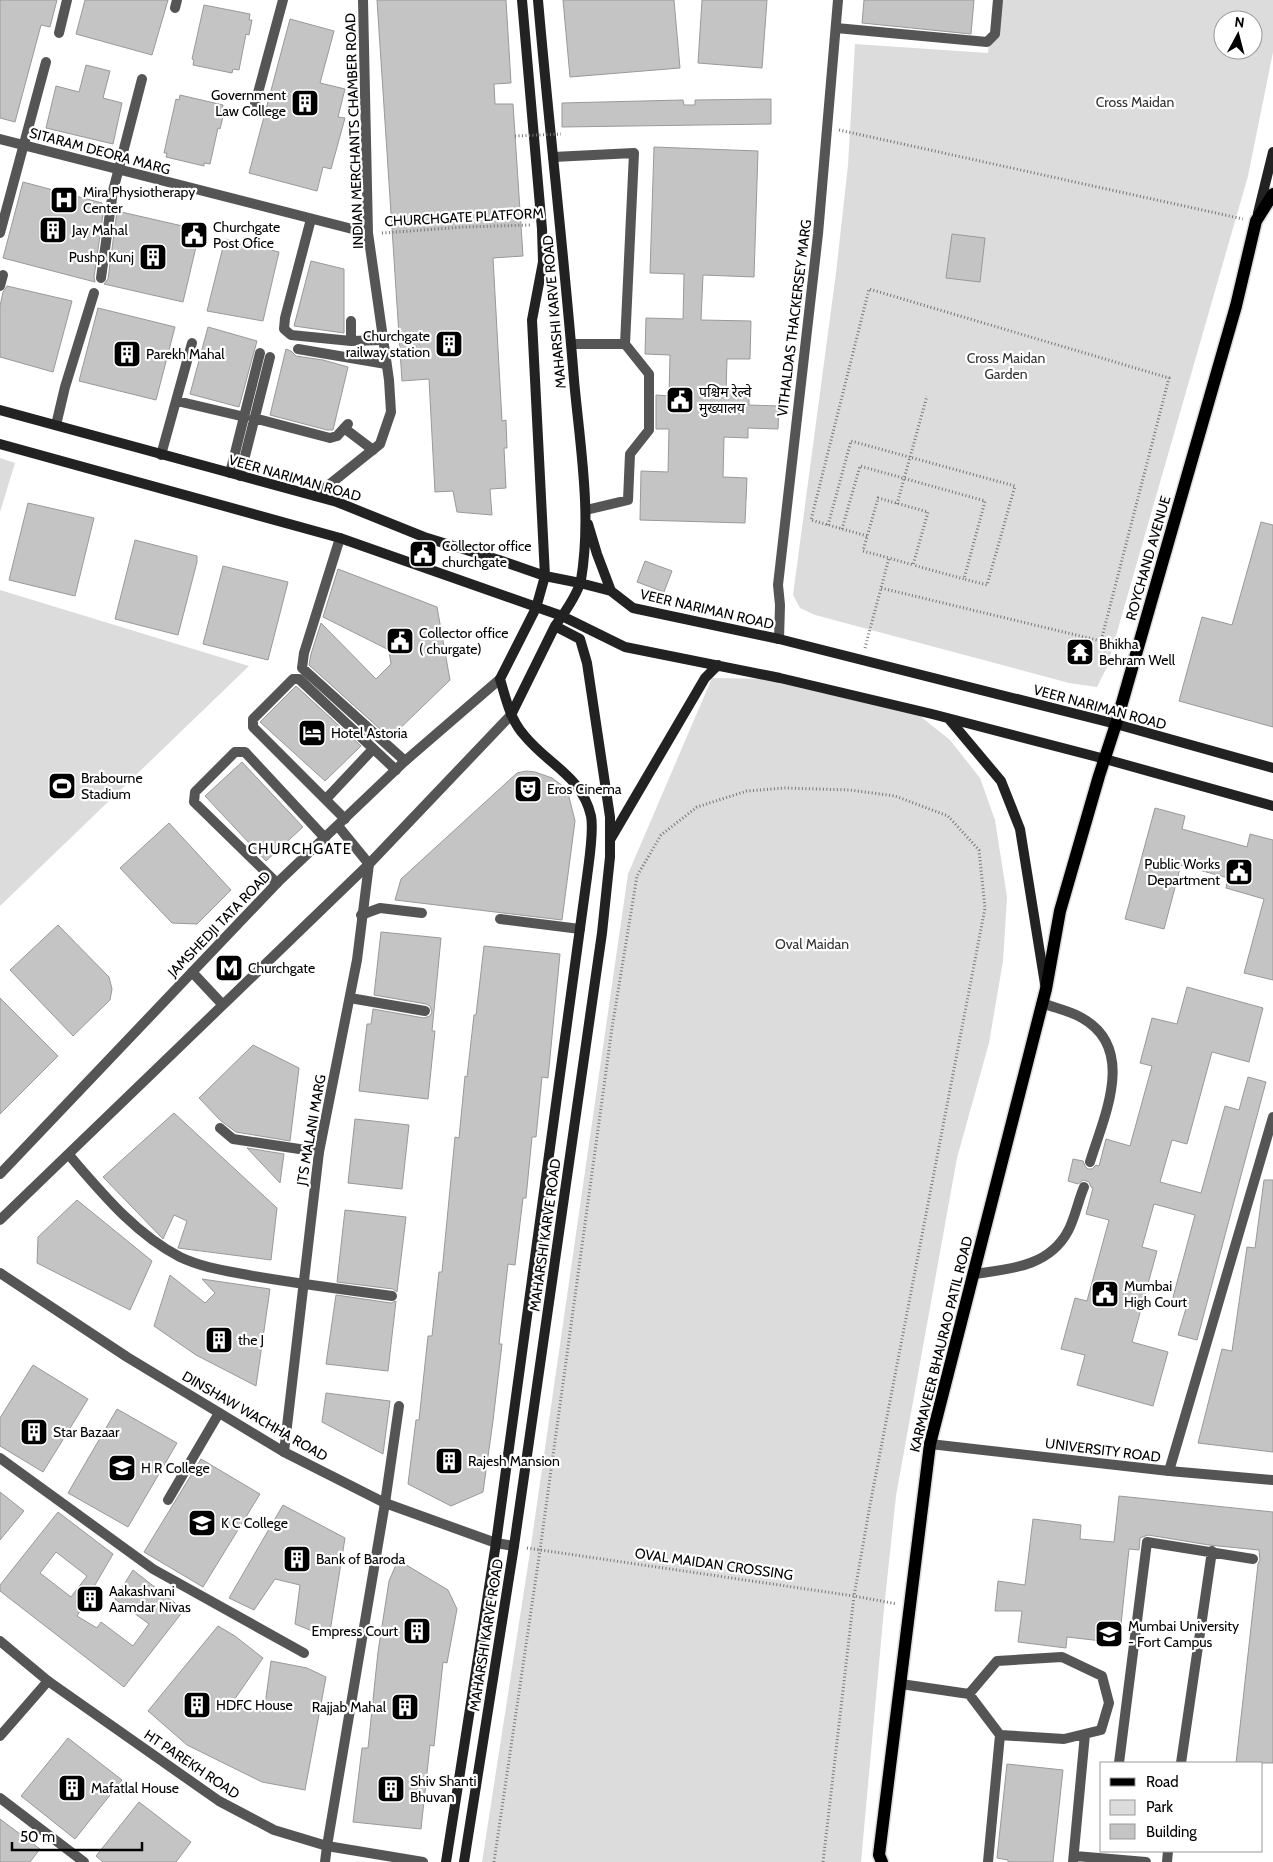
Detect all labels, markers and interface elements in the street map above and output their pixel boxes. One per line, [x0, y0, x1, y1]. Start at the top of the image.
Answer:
north arrow [1213, 10, 1263, 60]
street label: INDIAN MERCHANTS CHAMBER ROAD [341, 13, 367, 249]
text: N [1234, 13, 1246, 32]
place label: Government Law College [211, 86, 286, 120]
building icon: Government Law College [290, 88, 320, 118]
park label: Cross Maidan [1096, 93, 1174, 111]
street label: SITARAM DEORA MARG [28, 124, 172, 178]
place label: Mira Physiotherapy Center [83, 183, 195, 217]
hospital icon: Mira Physiotherapy Center [49, 185, 79, 215]
street label: CHURCHGATE PLATFORM [384, 204, 544, 230]
building icon: Jay Mahal [38, 215, 68, 245]
place label: Churchgate Post Ofice [213, 218, 280, 252]
street label: VITHALDAS THACKERSEY MARG [773, 218, 815, 418]
public building icon: Churchgate Post Ofice [179, 220, 209, 250]
place label: Jay Mahal [71, 221, 128, 239]
street label: MAHARSHI KARVE ROAD [538, 235, 570, 389]
building icon: Pushp Kunj [138, 242, 168, 272]
place label: Pushp Kunj [69, 248, 134, 266]
place label: Churchgate railway station [346, 327, 430, 361]
building icon: Churchgate railway station [434, 329, 464, 359]
building icon: Parekh Mahal [112, 339, 142, 369]
place label: Parekh Mahal [146, 345, 225, 363]
park label: Cross Maidan Garden [967, 349, 1045, 383]
place label: पश्चिम रेल्वे मुख्यालय [699, 383, 752, 418]
public building icon: पश्चिम रेल्वे मुख्यालय [665, 385, 695, 415]
street label: VEER NARIMAN ROAD [227, 450, 363, 506]
street label: ROYCHAND AVENUE [1122, 493, 1174, 622]
place label: Collector office churchgate [442, 537, 531, 571]
public building icon: Collector office churchgate [408, 539, 438, 569]
street label: VEER NARIMAN ROAD [638, 585, 776, 633]
place label: Collector office ( churgate) [419, 624, 508, 658]
public building icon: Collector office ( churgate) [385, 626, 415, 656]
place label: Bhikha Behram Well [1099, 635, 1176, 669]
temple icon: Bhikha Behram Well [1065, 637, 1095, 667]
street label: VEER NARIMAN ROAD [1032, 681, 1168, 733]
hotel icon: Hotel Astoria [297, 718, 327, 748]
place label: Hotel Astoria [331, 724, 408, 742]
place label: Brabourne Stadium [81, 769, 143, 803]
sports icon: Brabourne Stadium [47, 771, 77, 801]
theatre icon: Eros Cinema [513, 774, 543, 804]
place label: Eros Cinema [547, 780, 622, 798]
district label: CHURCHGATE [248, 840, 352, 858]
place label: Public Works Department [1144, 855, 1220, 889]
public building icon: Public Works Department [1224, 857, 1254, 887]
street label: JAMSHEDJI TATA ROAD [163, 867, 274, 982]
park label: Oval Maidan [775, 935, 849, 953]
metro station icon: Churchgate [214, 953, 244, 983]
place label: Churchgate [248, 959, 315, 977]
street label: JTS MALANI MARG [292, 1073, 330, 1188]
street label: MAHARSHI KARVE ROAD [525, 1158, 565, 1312]
street label: KARMAVEER BHAURAO PATIL ROAD [905, 1234, 977, 1454]
place label: Mumbai High Court [1124, 1277, 1187, 1311]
public building icon: Mumbai High Court [1090, 1279, 1120, 1309]
building icon: the J [204, 1325, 234, 1355]
place label: the J [238, 1331, 264, 1349]
street label: DINSHAW WACHHA ROAD [179, 1367, 331, 1465]
building icon: Star Bazaar [19, 1417, 49, 1447]
place label: Star Bazaar [53, 1423, 120, 1441]
street label: UNIVERSITY ROAD [1044, 1434, 1162, 1466]
building icon: Rajesh Mansion [434, 1446, 464, 1476]
place label: Rajesh Mansion [468, 1452, 560, 1470]
school or university icon: H R College [107, 1453, 137, 1483]
place label: H R College [141, 1459, 210, 1477]
school or university icon: K C College [187, 1508, 217, 1538]
place label: K C College [221, 1514, 288, 1532]
building icon: Bank of Baroda [282, 1544, 312, 1574]
street label: OVAL MAIDAN CROSSING [634, 1544, 794, 1584]
place label: Bank of Baroda [316, 1550, 406, 1568]
street label: MAHARSHI KARVE ROAD [465, 1558, 507, 1712]
place label: Aakashvani Aamdar Nivas [109, 1582, 191, 1616]
building icon: Aakashvani Aamdar Nivas [75, 1584, 105, 1614]
building icon: Empress Court [402, 1616, 432, 1646]
place label: Mumbai University - Fort Campus [1128, 1617, 1239, 1651]
school or university icon: Mumbai University - Fort Campus [1094, 1619, 1124, 1649]
place label: Empress Court [312, 1622, 398, 1640]
building icon: HDFC House [182, 1690, 212, 1720]
building icon: Rajjab Mahal [390, 1692, 420, 1722]
place label: HDFC House [216, 1696, 293, 1714]
place label: Rajjab Mahal [312, 1698, 387, 1716]
street label: HT PAREKH ROAD [141, 1725, 243, 1803]
legend [1100, 1762, 1263, 1852]
place label: Shiv Shanti Bhuvan [410, 1772, 477, 1806]
building icon: Mafatlal House [57, 1773, 87, 1803]
text: Road [1146, 1773, 1179, 1791]
building icon: Shiv Shanti Bhuvan [376, 1774, 406, 1804]
place label: Mafatlal House [91, 1779, 179, 1797]
text: Park [1146, 1798, 1173, 1816]
scale bar [12, 1820, 142, 1852]
text: Building [1146, 1823, 1197, 1841]
text: 50 m [20, 1828, 55, 1846]

